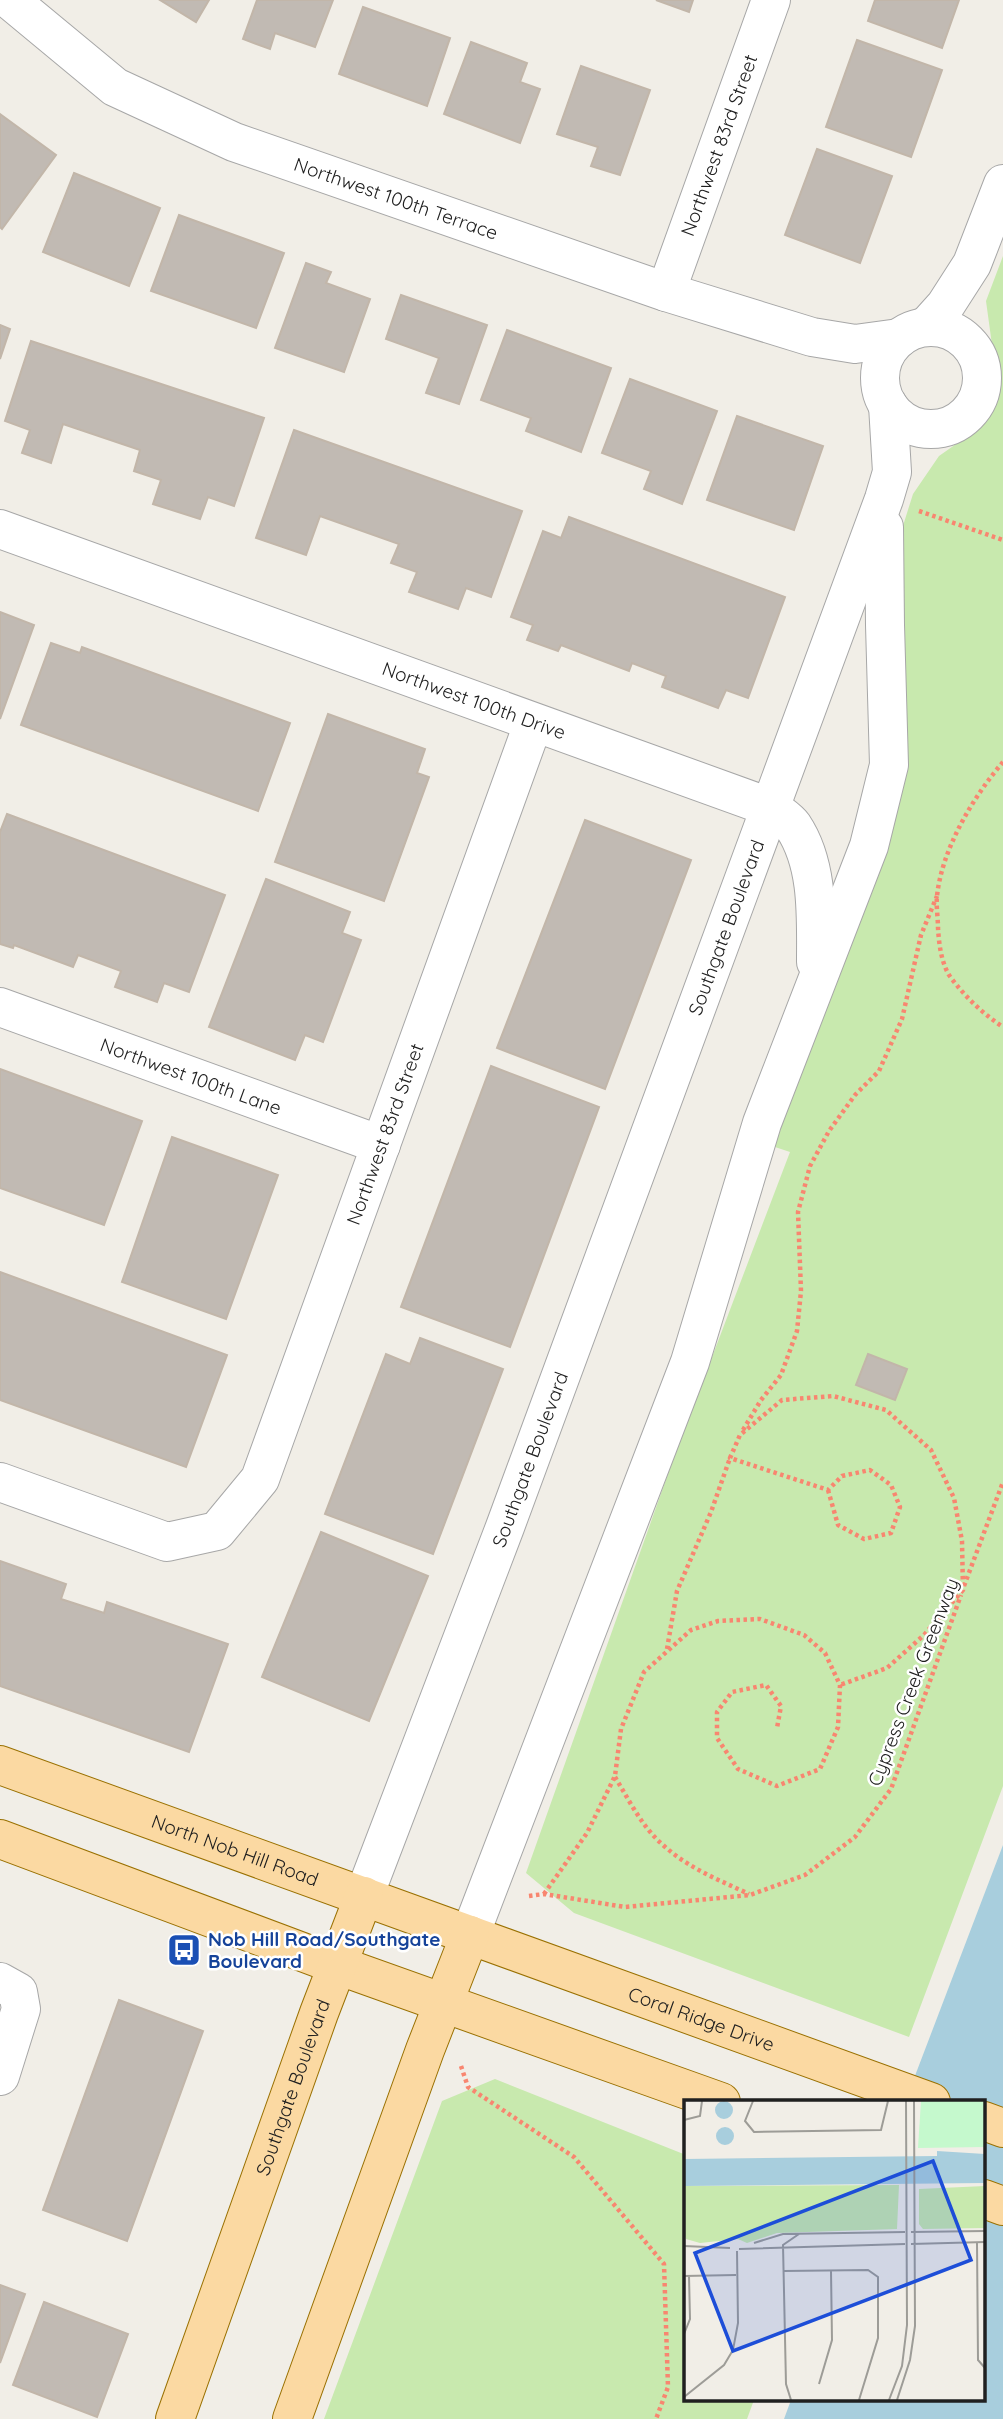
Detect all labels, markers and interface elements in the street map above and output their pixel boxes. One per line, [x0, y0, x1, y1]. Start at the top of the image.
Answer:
street label: Northwest 83rd Street [675, 51, 762, 239]
street label: Northwest 100th Terrace [291, 152, 501, 245]
street label: Northwest 100th Drive [379, 656, 569, 744]
street label: Southgate Boulevard [683, 836, 769, 1019]
street label: Northwest 100th Lane [97, 1032, 285, 1120]
street label: Northwest 83rd Street [341, 1040, 429, 1228]
street label: Southgate Boulevard [486, 1368, 573, 1551]
street label: Cypress Creek Greenway [862, 1575, 964, 1789]
street label: North Nob Hill Road [148, 1809, 322, 1891]
place label: Nob Hill Road/Southgate Boulevard [208, 1927, 440, 1973]
bus stop icon: Nob Hill Road/Southgate Boulevard [165, 1931, 203, 1969]
street label: Coral Ridge Drive [625, 1981, 778, 2056]
street label: Southgate Boulevard [250, 1996, 335, 2179]
inset map [684, 2100, 986, 2402]

